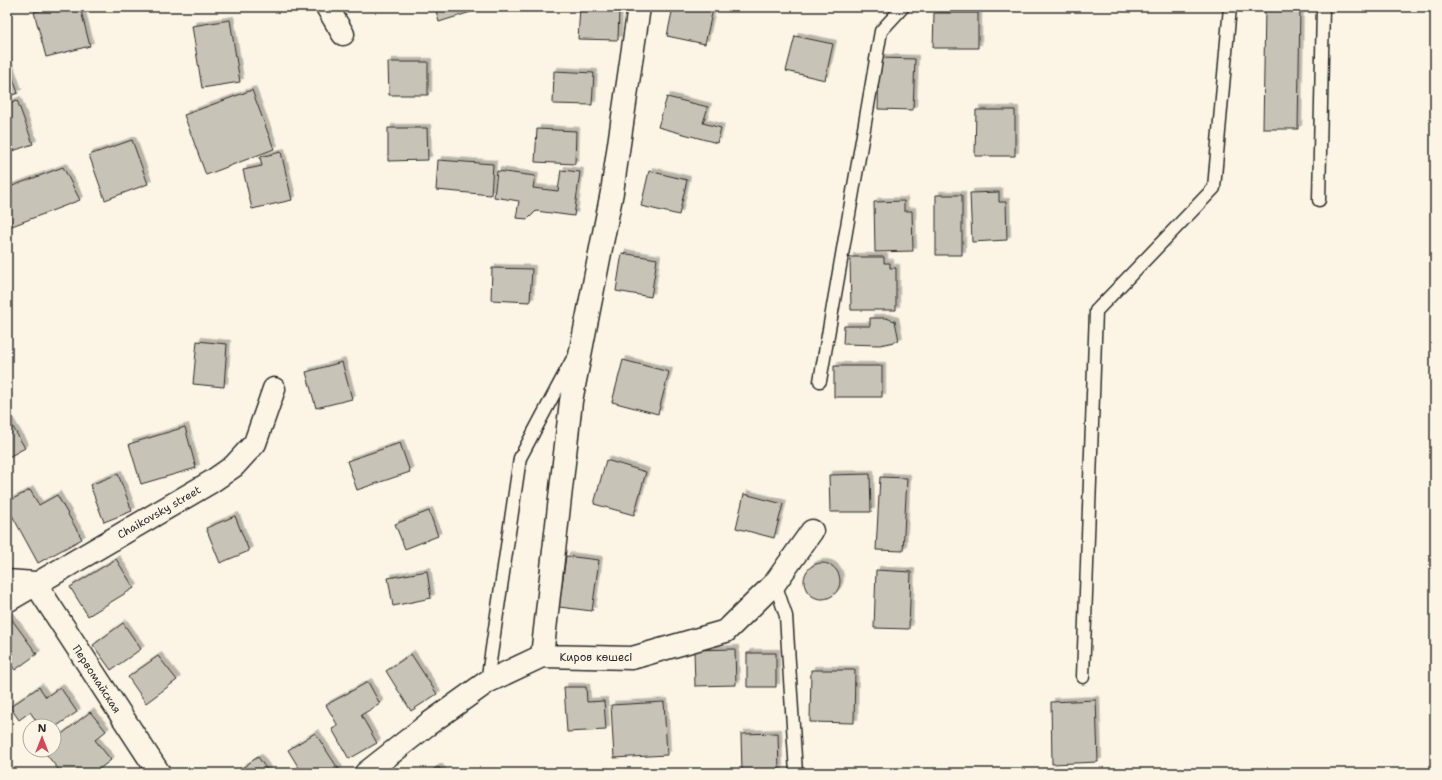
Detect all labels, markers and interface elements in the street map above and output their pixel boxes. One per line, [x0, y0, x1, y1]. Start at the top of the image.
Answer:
street label: Chaikovsky street [115, 482, 204, 542]
street label: Первомайская [69, 642, 124, 716]
street label: Киров көшесі [560, 650, 632, 665]
north arrow [22, 718, 62, 758]
text: N [38, 721, 47, 736]

